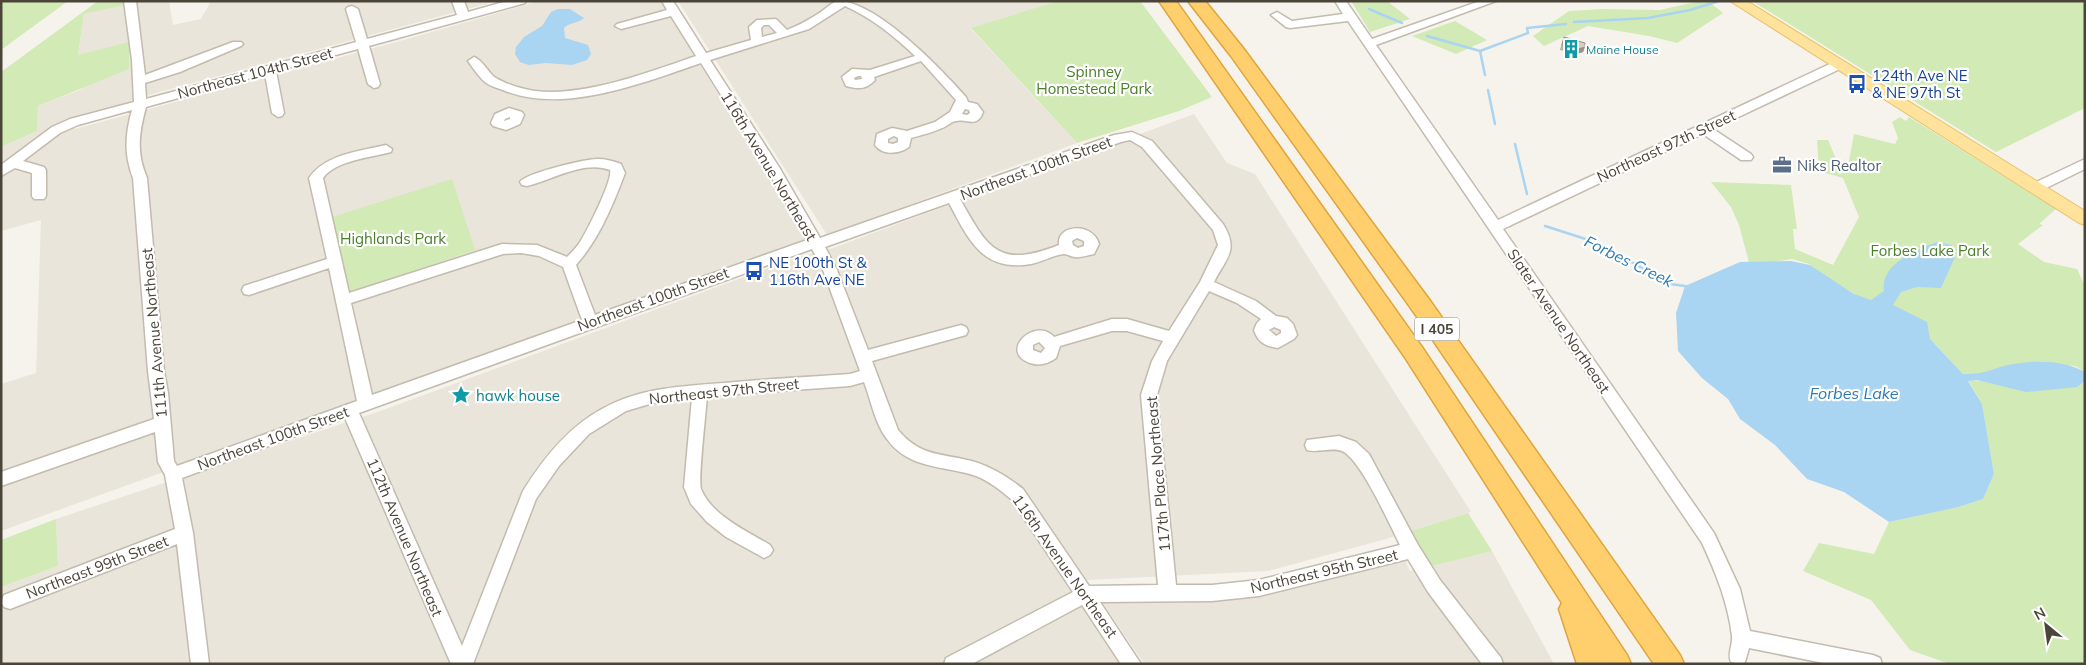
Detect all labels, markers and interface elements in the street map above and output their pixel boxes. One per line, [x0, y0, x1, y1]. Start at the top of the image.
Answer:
building icon: Maine House [1560, 38, 1582, 60]
place label: Maine House [1586, 42, 1659, 57]
street label: Northeast 104th Street [175, 43, 335, 103]
park label: Spinney Homestead Park [1036, 62, 1152, 98]
place label: 124th Ave NE & NE 97th St [1872, 66, 1968, 102]
bus stop icon: 124th Ave NE & NE 97th St [1846, 73, 1868, 95]
street label: 116th Avenue Northeast [717, 88, 821, 244]
street label: Northeast 97th Street [1594, 106, 1738, 186]
street label: Northeast 100th Street [958, 132, 1114, 204]
office icon: Niks Realtor [1771, 154, 1793, 176]
place label: Niks Realtor [1797, 156, 1881, 175]
park label: Highlands Park [340, 229, 446, 248]
water label: Forbes Creek [1581, 231, 1677, 291]
park label: Forbes Lake Park [1870, 241, 1990, 260]
street label: Slater Avenue Northeast [1504, 245, 1614, 397]
street label: 111th Avenue Northeast [137, 247, 171, 419]
place label: NE 100th St & 116th Ave NE [769, 253, 867, 289]
bus stop icon: NE 100th St & 116th Ave NE [743, 260, 765, 282]
street label: Northeast 100th Street [575, 263, 731, 335]
road number: I 405 [1414, 318, 1460, 340]
street label: Northeast 97th Street [648, 374, 800, 408]
water label: Forbes Lake [1809, 383, 1899, 403]
place icon: hawk house [450, 384, 472, 406]
place label: hawk house [476, 386, 560, 405]
street label: 117th Place Northeast [1142, 395, 1174, 553]
street label: Northeast 100th Street [195, 402, 351, 474]
street label: 112th Avenue Northeast [363, 455, 447, 619]
street label: 116th Avenue Northeast [1008, 491, 1122, 641]
street label: Northeast 99th Street [23, 531, 171, 603]
street label: Northeast 95th Street [1248, 545, 1400, 597]
north arrow [2021, 600, 2071, 650]
text: N [2031, 603, 2049, 624]

